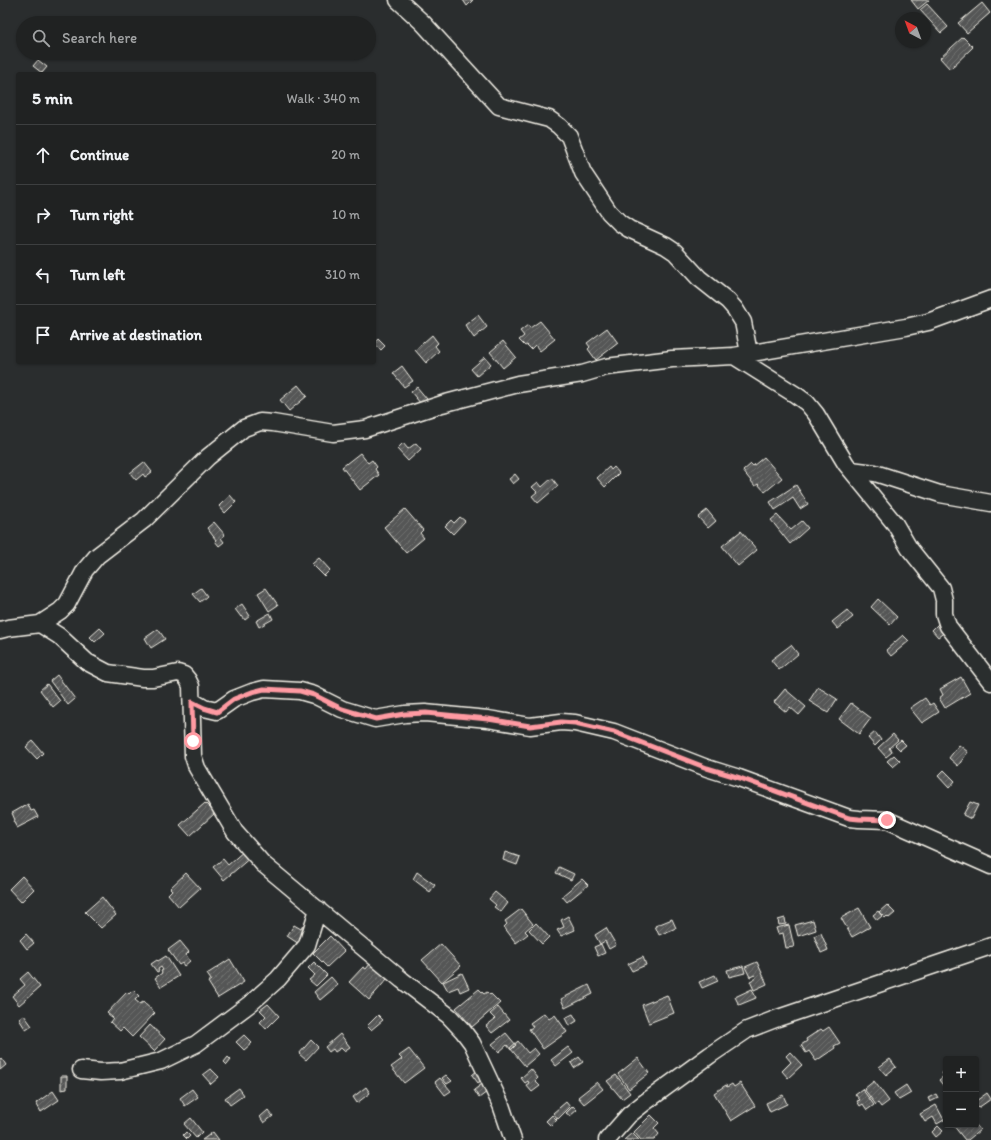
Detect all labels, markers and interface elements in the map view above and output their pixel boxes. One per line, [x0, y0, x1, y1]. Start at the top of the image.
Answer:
north arrow [895, 12, 931, 48]
search box [16, 16, 376, 60]
icon: search [30, 27, 52, 49]
text: Search here [62, 29, 137, 47]
text: 5 min [32, 88, 72, 108]
text: Walk · 340 m [287, 91, 360, 106]
icon: ahead [32, 144, 54, 166]
text: Continue [70, 146, 129, 164]
text: 20 m [331, 147, 360, 162]
icon: right [32, 204, 54, 226]
text: Turn right [70, 206, 134, 224]
text: 10 m [332, 207, 360, 222]
icon: left [32, 264, 54, 286]
text: Turn left [70, 266, 125, 284]
text: 310 m [325, 267, 360, 282]
icon: arrive [32, 324, 54, 346]
text: Arrive at destination [70, 326, 202, 344]
route start [184, 732, 202, 750]
route end [878, 811, 896, 829]
map controls [943, 1056, 979, 1128]
button: + [943, 1056, 979, 1092]
button: − [943, 1092, 979, 1128]

